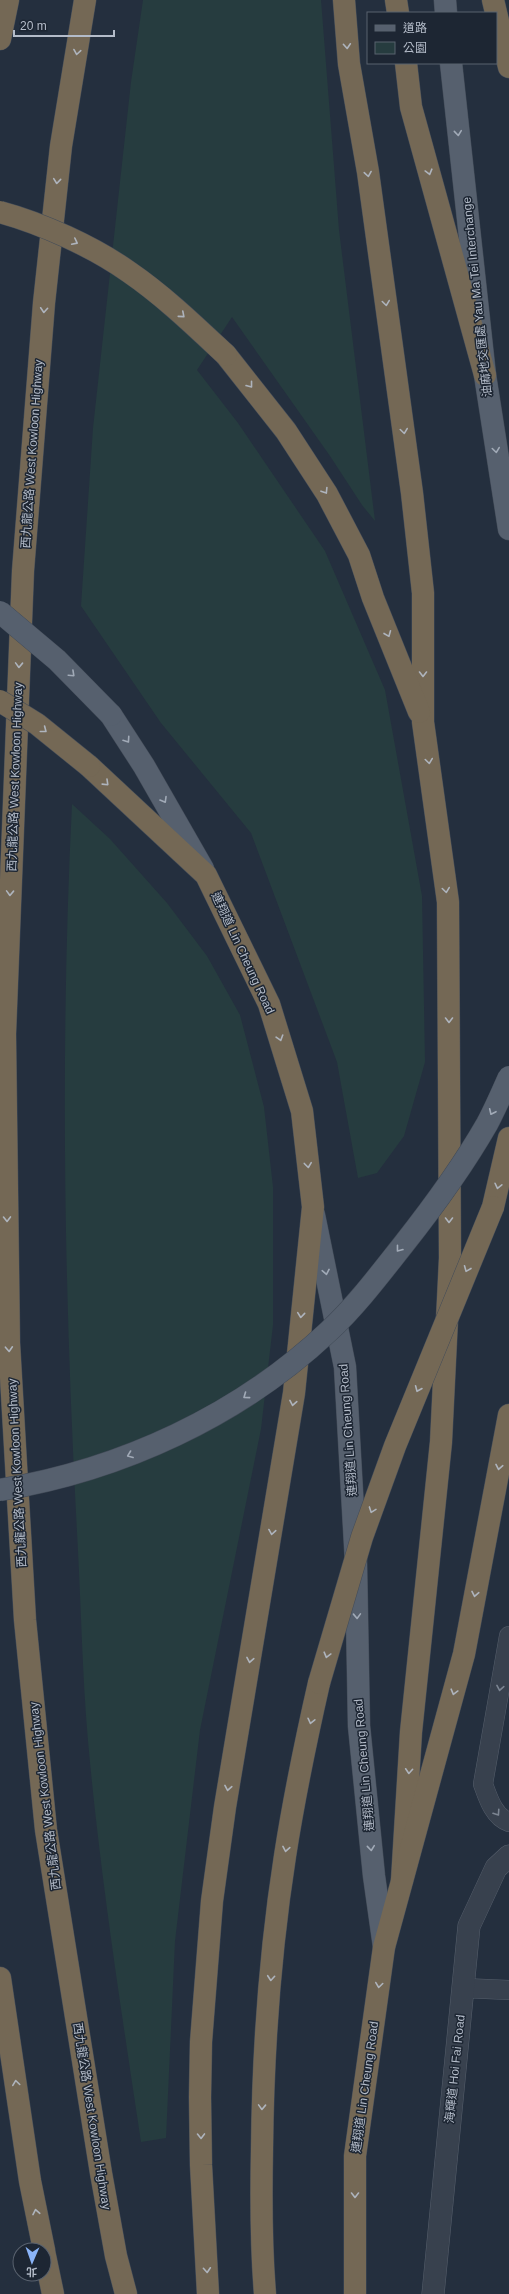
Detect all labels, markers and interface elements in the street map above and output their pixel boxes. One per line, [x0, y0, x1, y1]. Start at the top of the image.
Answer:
scale bar [14, 12, 114, 38]
legend [367, 12, 497, 64]
text: 20 m [20, 19, 47, 33]
text: 道路 [403, 21, 427, 35]
text: 公園 [403, 41, 427, 55]
one-way arrow [343, 42, 352, 49]
one-way arrow [73, 49, 81, 55]
one-way arrow [454, 130, 463, 136]
one-way arrow [424, 168, 433, 175]
one-way arrow [363, 171, 372, 177]
one-way arrow [53, 178, 62, 184]
street label: 油麻地交匯處 Yau Ma Tei Interchange [460, 196, 494, 398]
one-way arrow [71, 237, 78, 245]
one-way arrow [381, 299, 390, 306]
one-way arrow [39, 307, 48, 313]
one-way arrow [177, 311, 185, 318]
street label: 西九龍公路 West Kowloon Highway [18, 359, 46, 549]
one-way arrow [245, 381, 252, 388]
one-way arrow [399, 428, 408, 434]
one-way arrow [491, 447, 500, 453]
one-way arrow [321, 487, 328, 494]
one-way arrow [383, 630, 391, 638]
one-way arrow [15, 662, 24, 668]
one-way arrow [67, 669, 75, 677]
one-way arrow [419, 671, 427, 677]
street label: 西九龍公路 West Kowloon Highway [5, 682, 25, 872]
one-way arrow [40, 725, 47, 732]
one-way arrow [123, 736, 130, 743]
one-way arrow [424, 758, 433, 764]
one-way arrow [101, 778, 109, 786]
one-way arrow [159, 796, 166, 803]
one-way arrow [442, 887, 451, 893]
one-way arrow [6, 890, 14, 896]
street label: 連翔道 Lin Cheung Road [209, 890, 277, 1016]
one-way arrow [445, 1017, 453, 1023]
one-way arrow [275, 1034, 284, 1041]
one-way arrow [489, 1108, 497, 1116]
one-way arrow [303, 1162, 312, 1168]
one-way arrow [494, 1183, 502, 1189]
one-way arrow [3, 1216, 11, 1222]
one-way arrow [445, 1217, 453, 1223]
one-way arrow [397, 1244, 404, 1251]
one-way arrow [464, 1265, 472, 1272]
one-way arrow [321, 1269, 330, 1276]
one-way arrow [297, 1312, 306, 1318]
one-way arrow [5, 1346, 14, 1352]
street label: 連翔道 Lin Cheung Road [336, 1363, 360, 1497]
street label: 西九龍公路 West Kowloon Highway [5, 1378, 29, 1568]
one-way arrow [415, 1386, 423, 1393]
one-way arrow [243, 1391, 250, 1398]
one-way arrow [289, 1400, 297, 1406]
one-way arrow [127, 1450, 134, 1458]
one-way arrow [496, 1464, 504, 1470]
one-way arrow [368, 1507, 376, 1514]
one-way arrow [268, 1529, 277, 1535]
one-way arrow [472, 1591, 480, 1598]
one-way arrow [353, 1613, 361, 1619]
one-way arrow [323, 1651, 332, 1658]
one-way arrow [247, 1657, 255, 1663]
one-way arrow [496, 1685, 504, 1691]
one-way arrow [450, 1688, 459, 1695]
street label: 連翔道 Lin Cheung Road [351, 1698, 377, 1832]
street label: 西九龍公路 West Kowloon Highway [27, 1701, 63, 1891]
one-way arrow [307, 1718, 315, 1724]
one-way arrow [404, 1768, 413, 1774]
one-way arrow [224, 1785, 233, 1791]
one-way arrow [492, 1809, 500, 1816]
one-way arrow [366, 1845, 375, 1851]
one-way arrow [282, 1846, 291, 1852]
one-way arrow [267, 1975, 276, 1981]
one-way arrow [375, 1982, 384, 1988]
street label: 海輝道 Hoi Fai Road [442, 2014, 468, 2124]
street label: 連翔道 Lin Cheung Road [349, 2020, 381, 2154]
street label: 西九龍公路 West Kowloon Highway [70, 2021, 114, 2211]
one-way arrow [12, 2080, 21, 2086]
one-way arrow [258, 2104, 267, 2110]
one-way arrow [196, 2133, 205, 2139]
one-way arrow [351, 2192, 359, 2198]
one-way arrow [32, 2209, 41, 2215]
north arrow [12, 2242, 52, 2282]
text: 北 [26, 2266, 37, 2278]
one-way arrow [202, 2267, 211, 2273]

